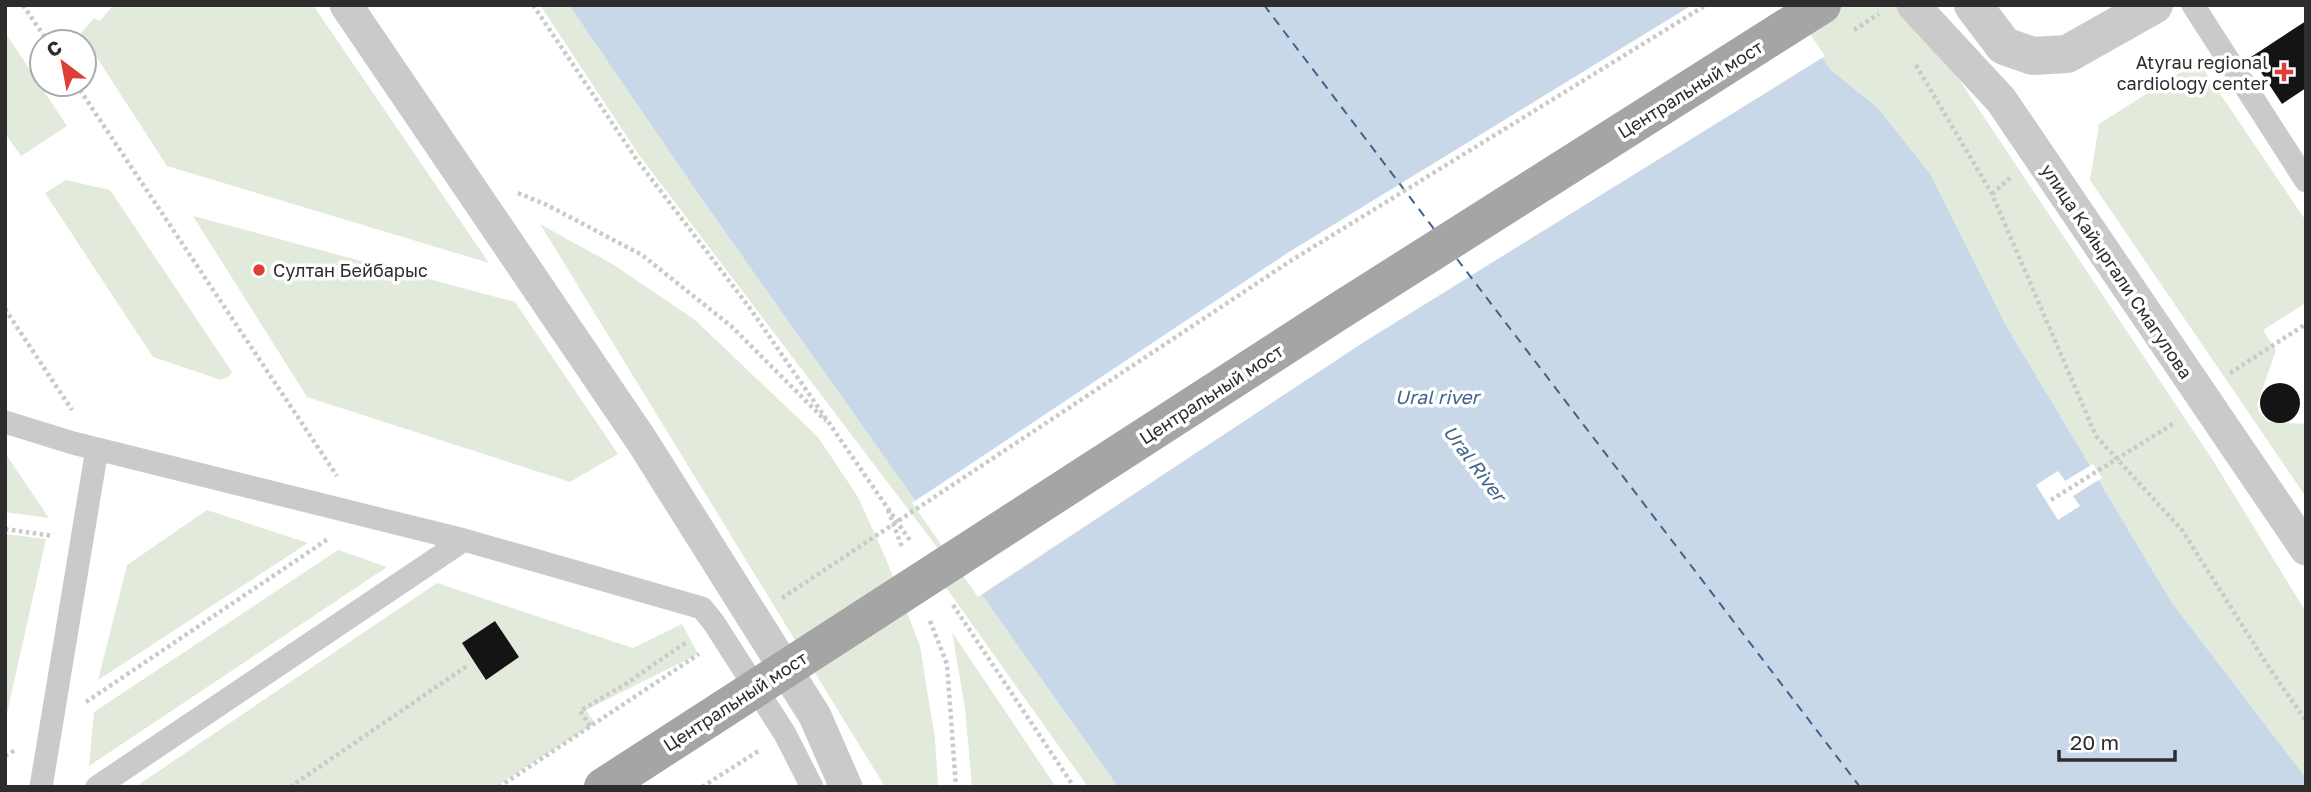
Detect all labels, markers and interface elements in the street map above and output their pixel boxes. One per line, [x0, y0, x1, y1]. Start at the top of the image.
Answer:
north arrow [28, 28, 98, 98]
text: С [42, 35, 66, 61]
street label: Центральный мост [1613, 35, 1767, 143]
place label: Atyrau regional cardiology center [2117, 51, 2268, 94]
marker: Atyrau regional cardiology center [2274, 62, 2294, 82]
street label: улица Кайыргали Смагулова [2037, 159, 2197, 383]
place label: Султан Бейбарыс [273, 259, 428, 281]
marker: Султан Бейбарыс [251, 262, 267, 278]
street label: Центральный мост [1135, 339, 1287, 449]
water label: Ural river [1395, 385, 1482, 408]
water label: Ural River [1439, 420, 1513, 508]
street label: Центральный мост [659, 646, 811, 756]
scale bar [2059, 718, 2174, 762]
text: 20 m [2070, 729, 2119, 755]

